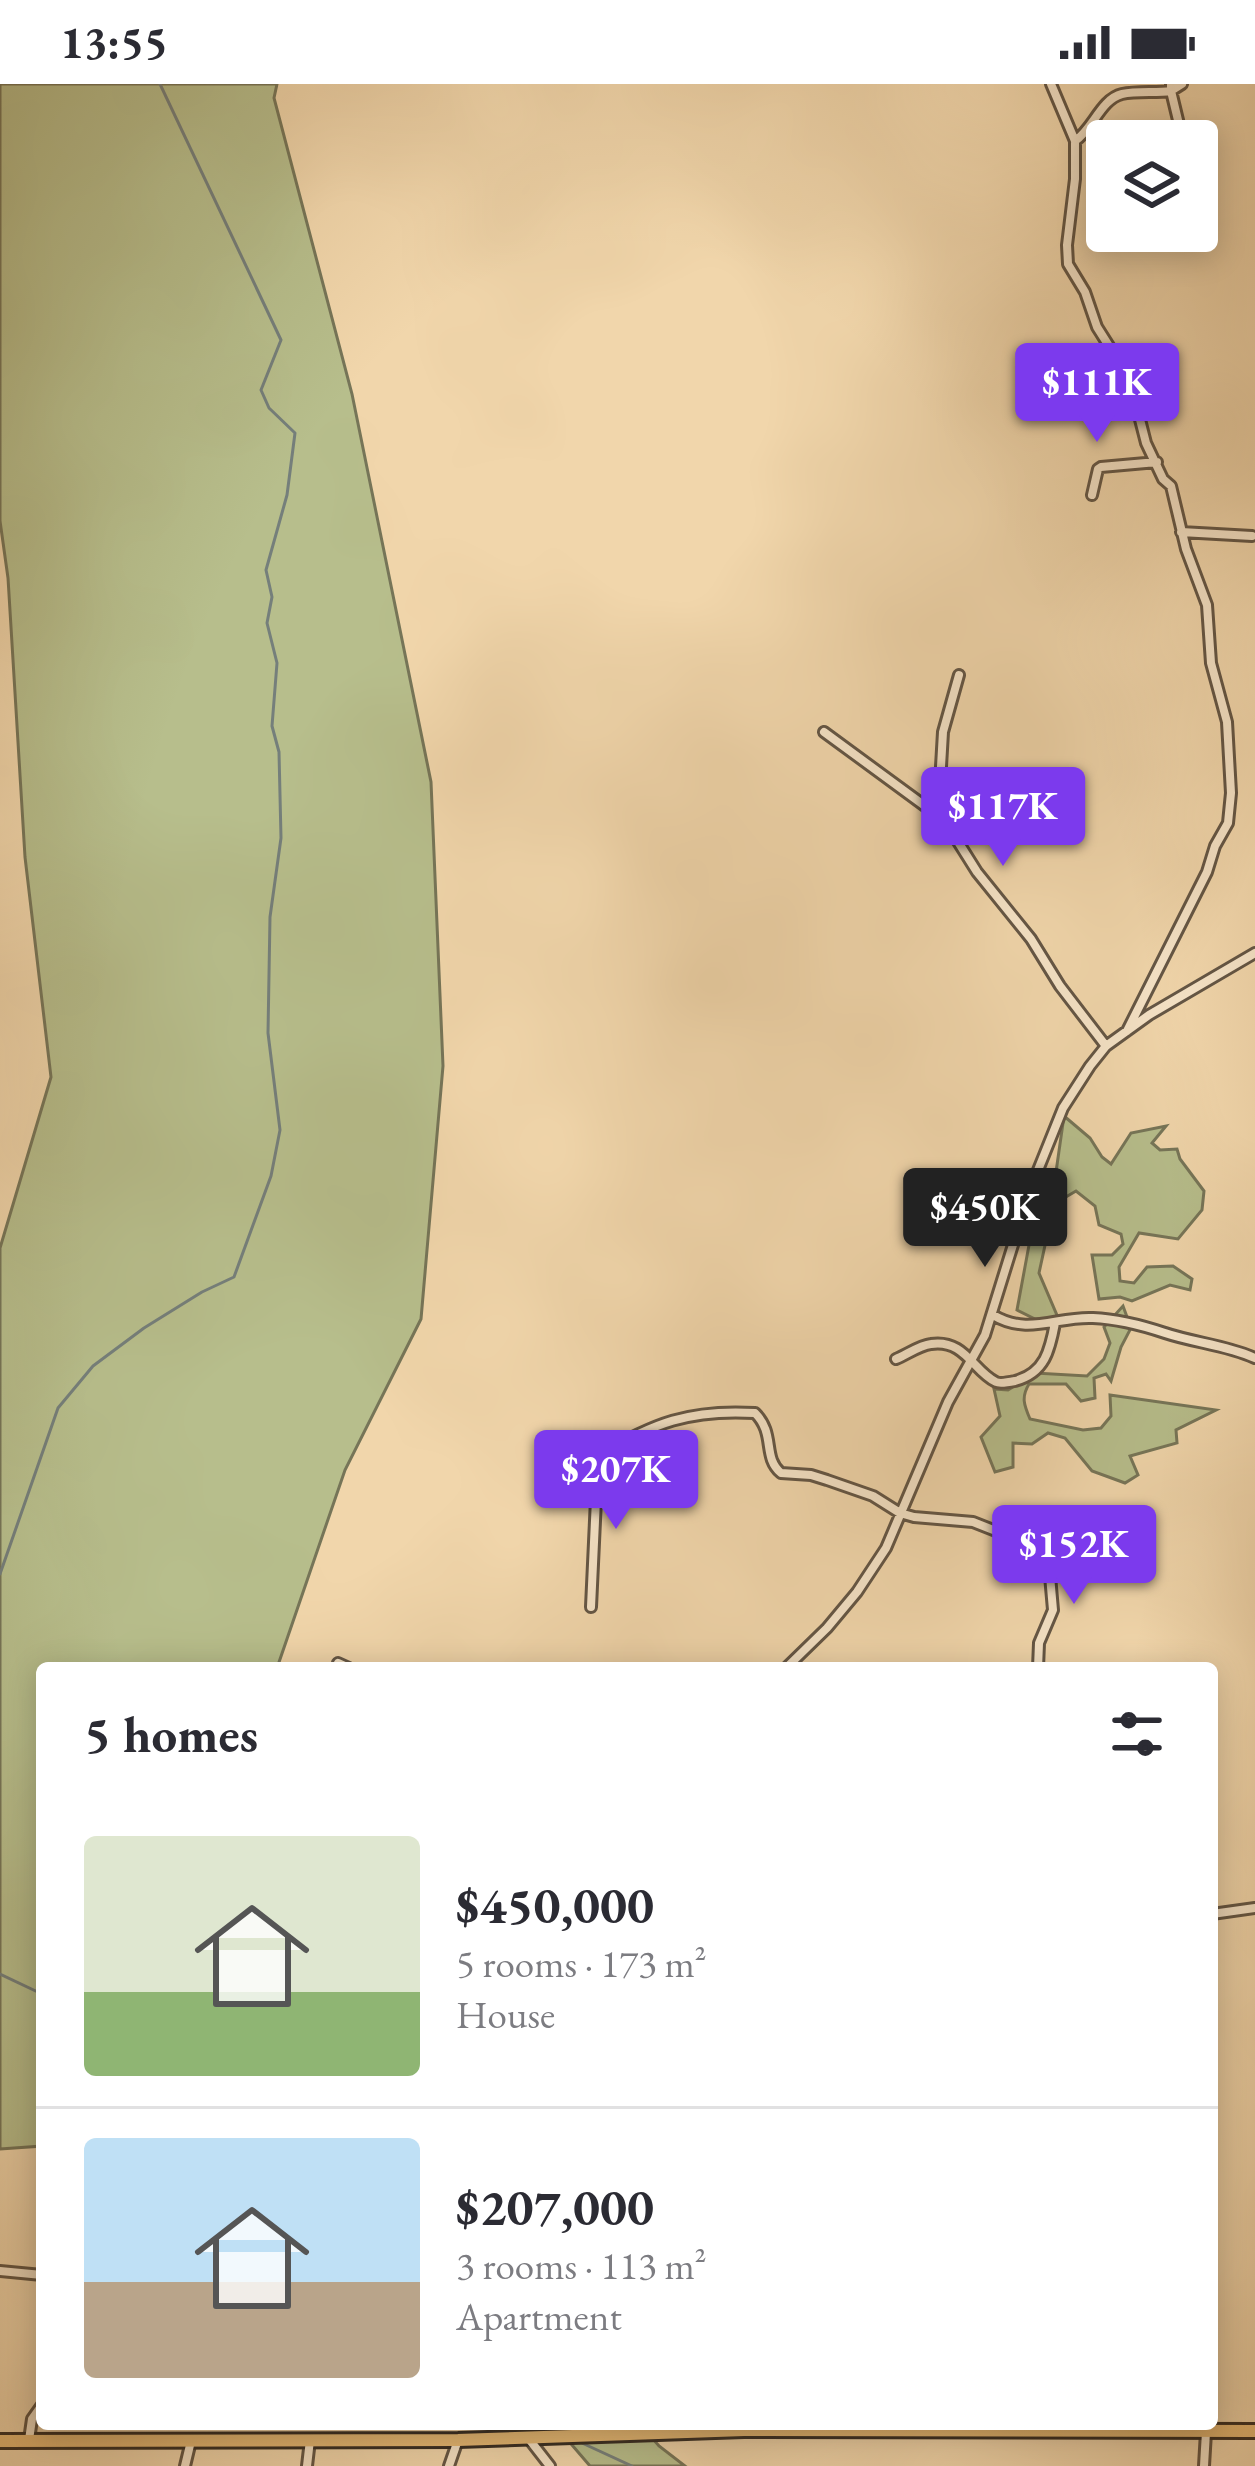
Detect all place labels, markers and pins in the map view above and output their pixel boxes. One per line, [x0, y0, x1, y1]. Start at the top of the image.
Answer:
pin: $111K [1013, 343, 1181, 445]
pin: $117K [919, 767, 1087, 869]
pin: $450K [901, 1168, 1069, 1270]
pin: $207K [532, 1430, 700, 1532]
pin: $152K [990, 1505, 1158, 1607]

